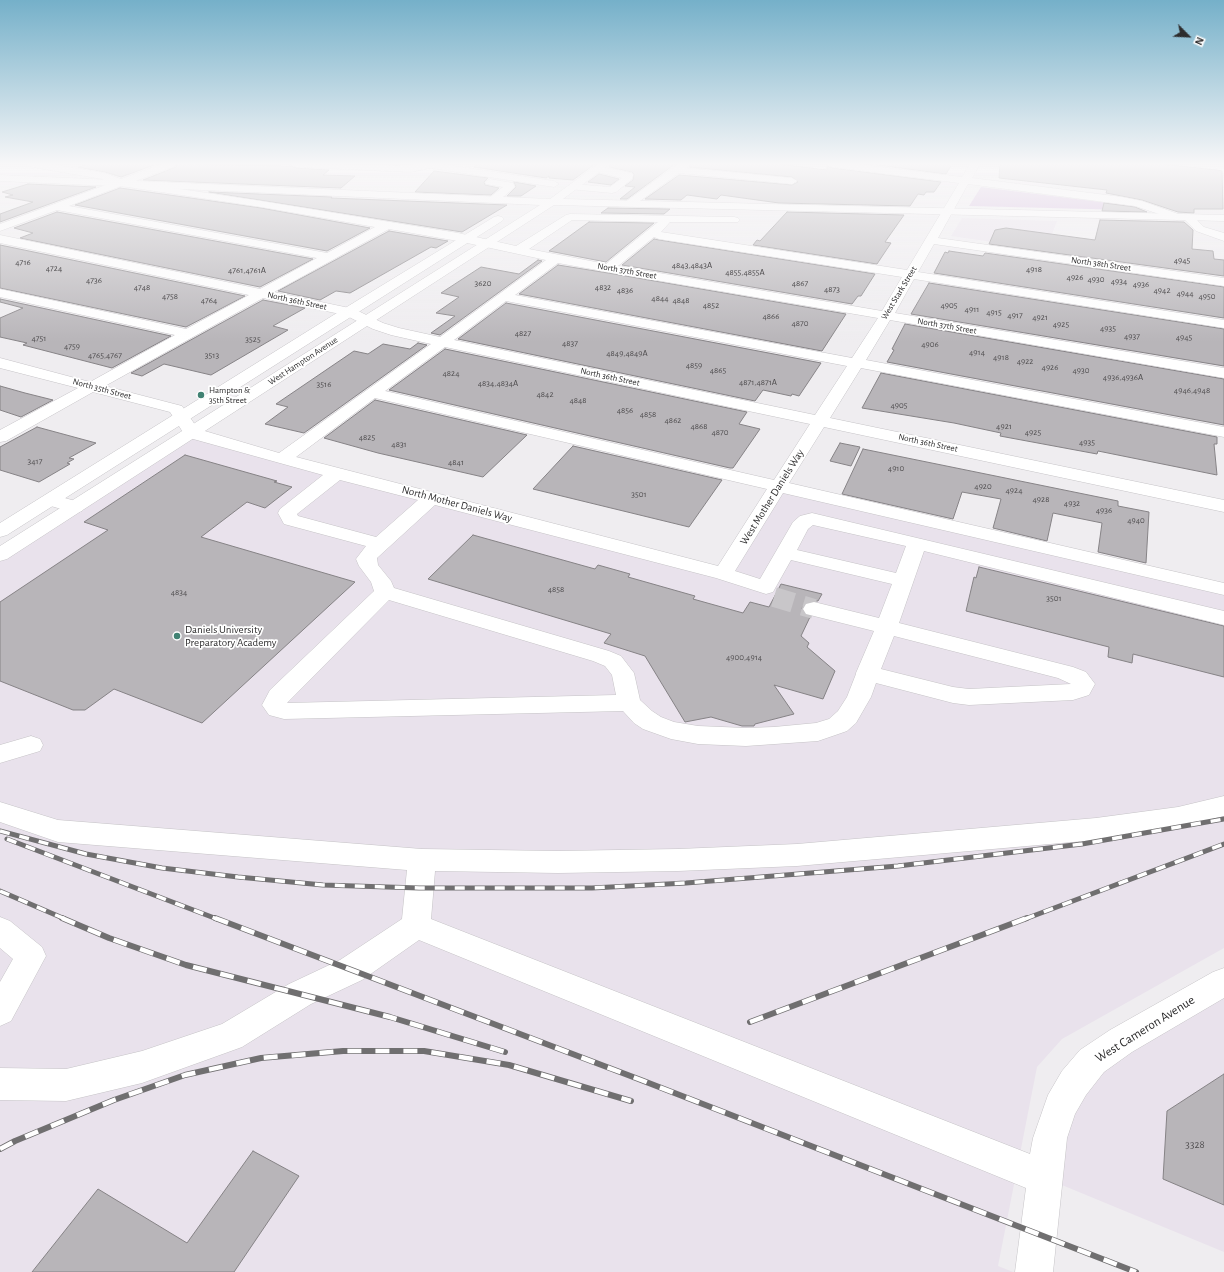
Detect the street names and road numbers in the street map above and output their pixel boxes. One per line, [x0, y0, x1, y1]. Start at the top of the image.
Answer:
street label: North 38th Street [1070, 254, 1132, 274]
street label: North 37th Street [597, 260, 657, 282]
street label: West Stark Street [879, 264, 919, 322]
street label: North 36th Street [266, 289, 328, 313]
street label: North 37th Street [917, 315, 977, 337]
street label: West Hampton Avenue [266, 334, 340, 388]
street label: North 36th Street [579, 365, 641, 389]
street label: North 35th Street [72, 376, 132, 402]
street label: North 36th Street [897, 431, 959, 455]
street label: West Mother Daniels Way [737, 447, 807, 547]
street label: North Mother Daniels Way [400, 483, 514, 525]
street label: West Cameron Avenue [1092, 992, 1198, 1066]

